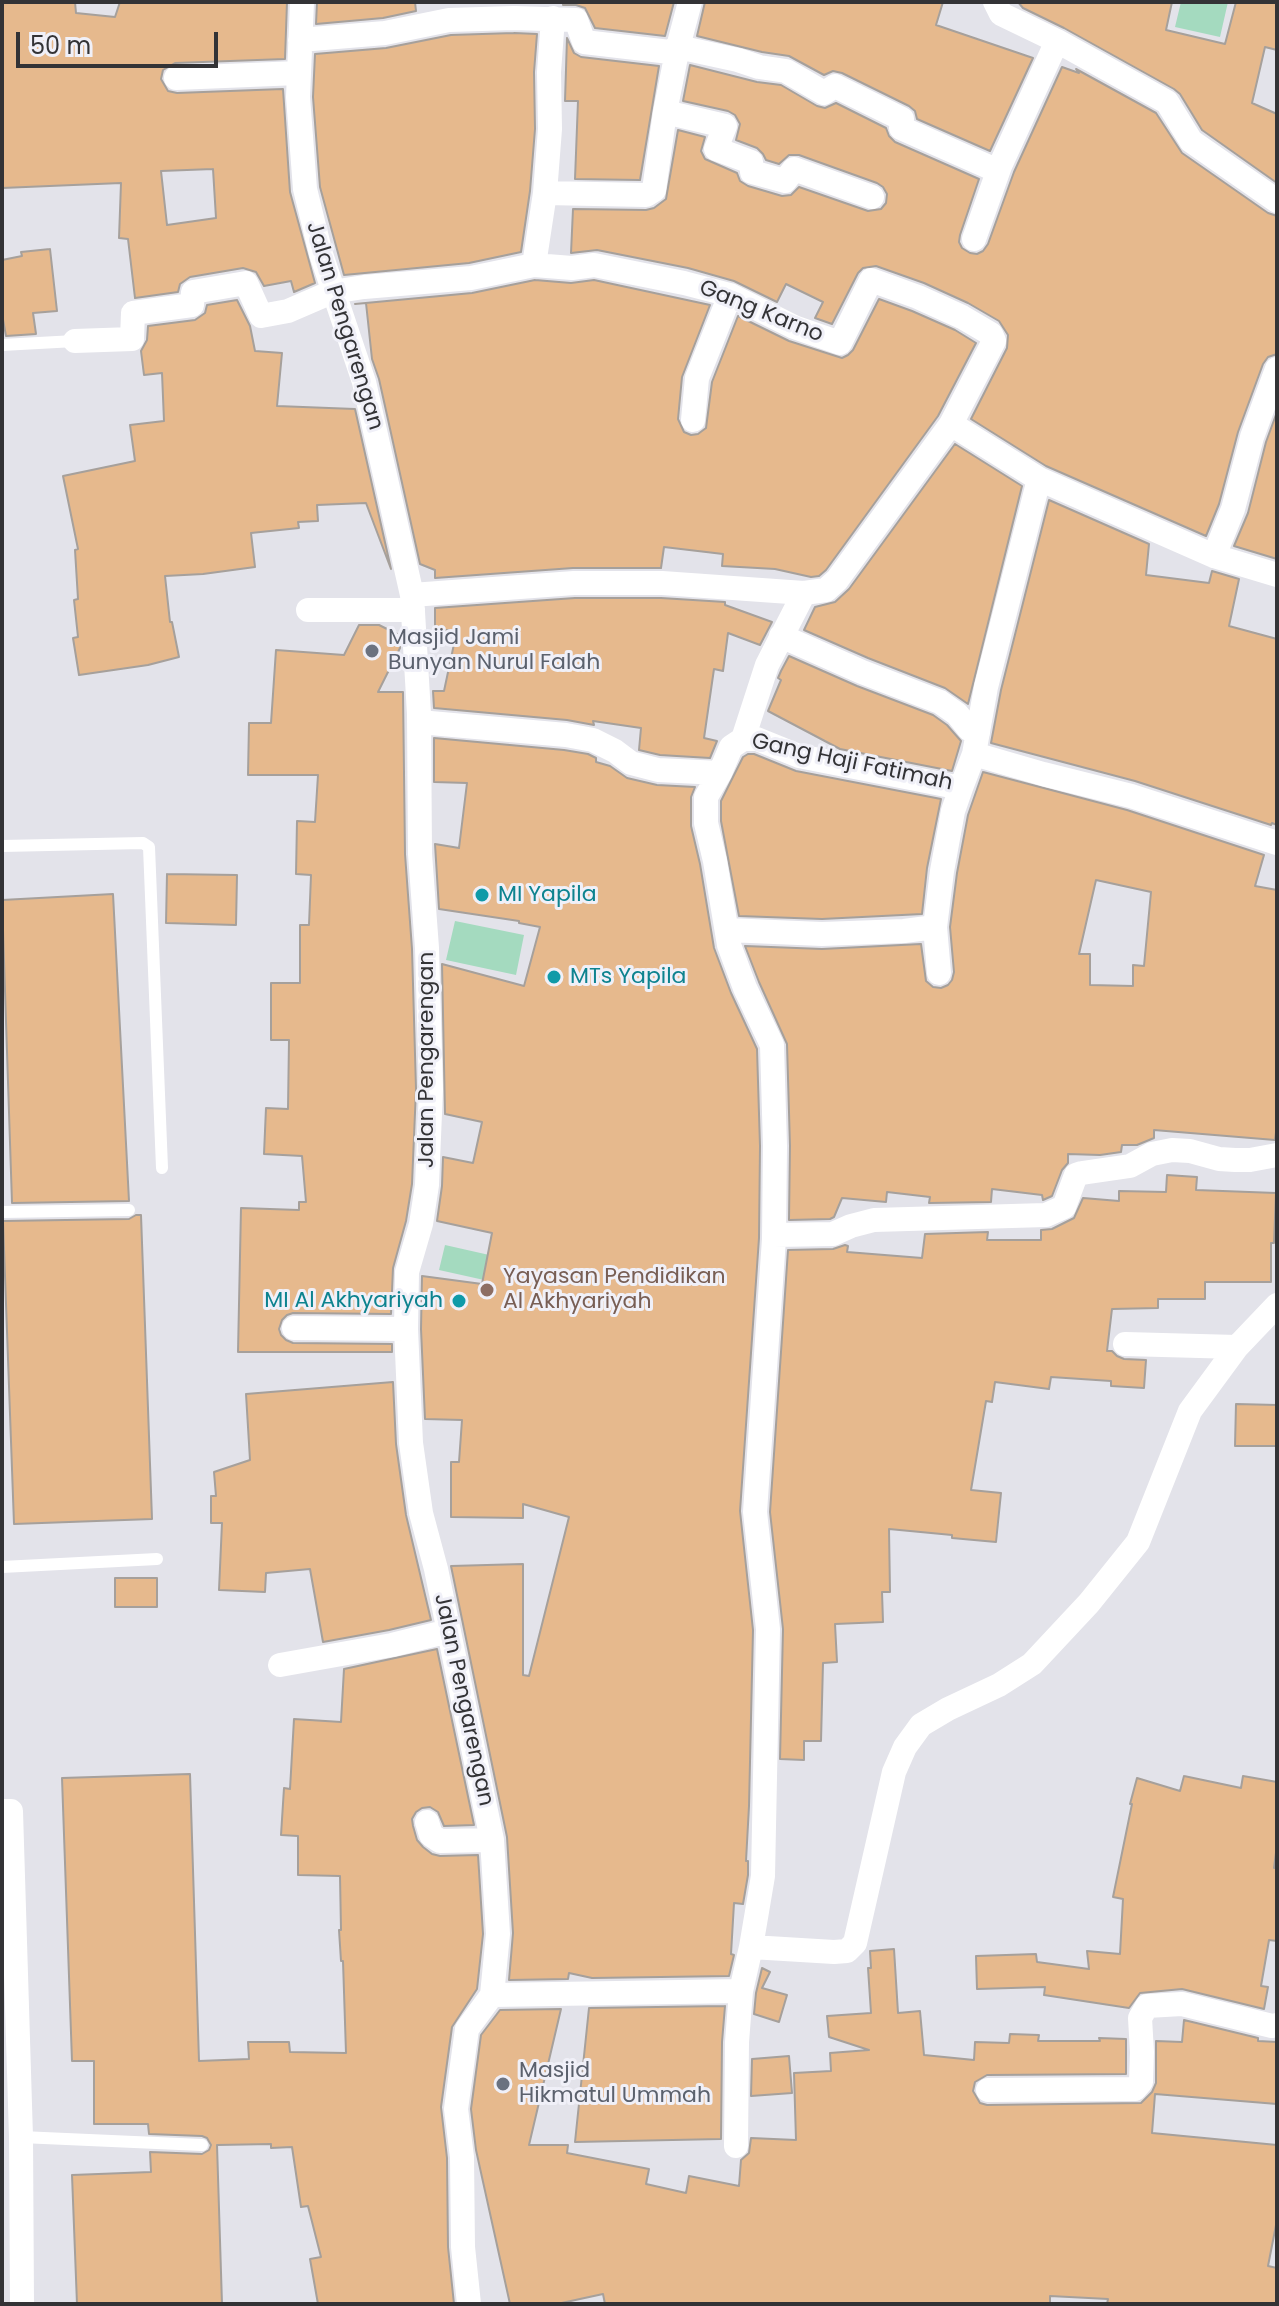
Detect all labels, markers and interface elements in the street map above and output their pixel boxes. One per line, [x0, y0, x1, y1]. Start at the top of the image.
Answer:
scale bar [20, 16, 222, 66]
text: 50 m [30, 29, 91, 62]
street label: Jalan Pengarengan [300, 219, 388, 433]
street label: Gang Karno [695, 275, 827, 349]
place label: Masjid Jami Bunyan Nurul Falah [388, 625, 600, 676]
marker: Masjid Jami Bunyan Nurul Falah [363, 642, 381, 660]
street label: Gang Haji Fatimah [749, 729, 955, 797]
place label: MI Yapila [498, 882, 597, 908]
marker: MI Yapila [473, 886, 491, 904]
street label: Jalan Pengarengan [414, 952, 440, 1168]
place label: MTs Yapila [570, 964, 686, 990]
marker: MTs Yapila [545, 968, 563, 986]
place label: Yayasan Pendidikan Al Akhyariyah [503, 1264, 726, 1316]
marker: Yayasan Pendidikan Al Akhyariyah [478, 1281, 496, 1299]
place label: MI Al Akhyariyah [264, 1288, 443, 1314]
marker: MI Al Akhyariyah [450, 1292, 468, 1310]
street label: Jalan Pengarengan [428, 1591, 498, 1809]
place label: Masjid Hikmatul Ummah [519, 2058, 711, 2110]
marker: Masjid Hikmatul Ummah [494, 2075, 512, 2093]

